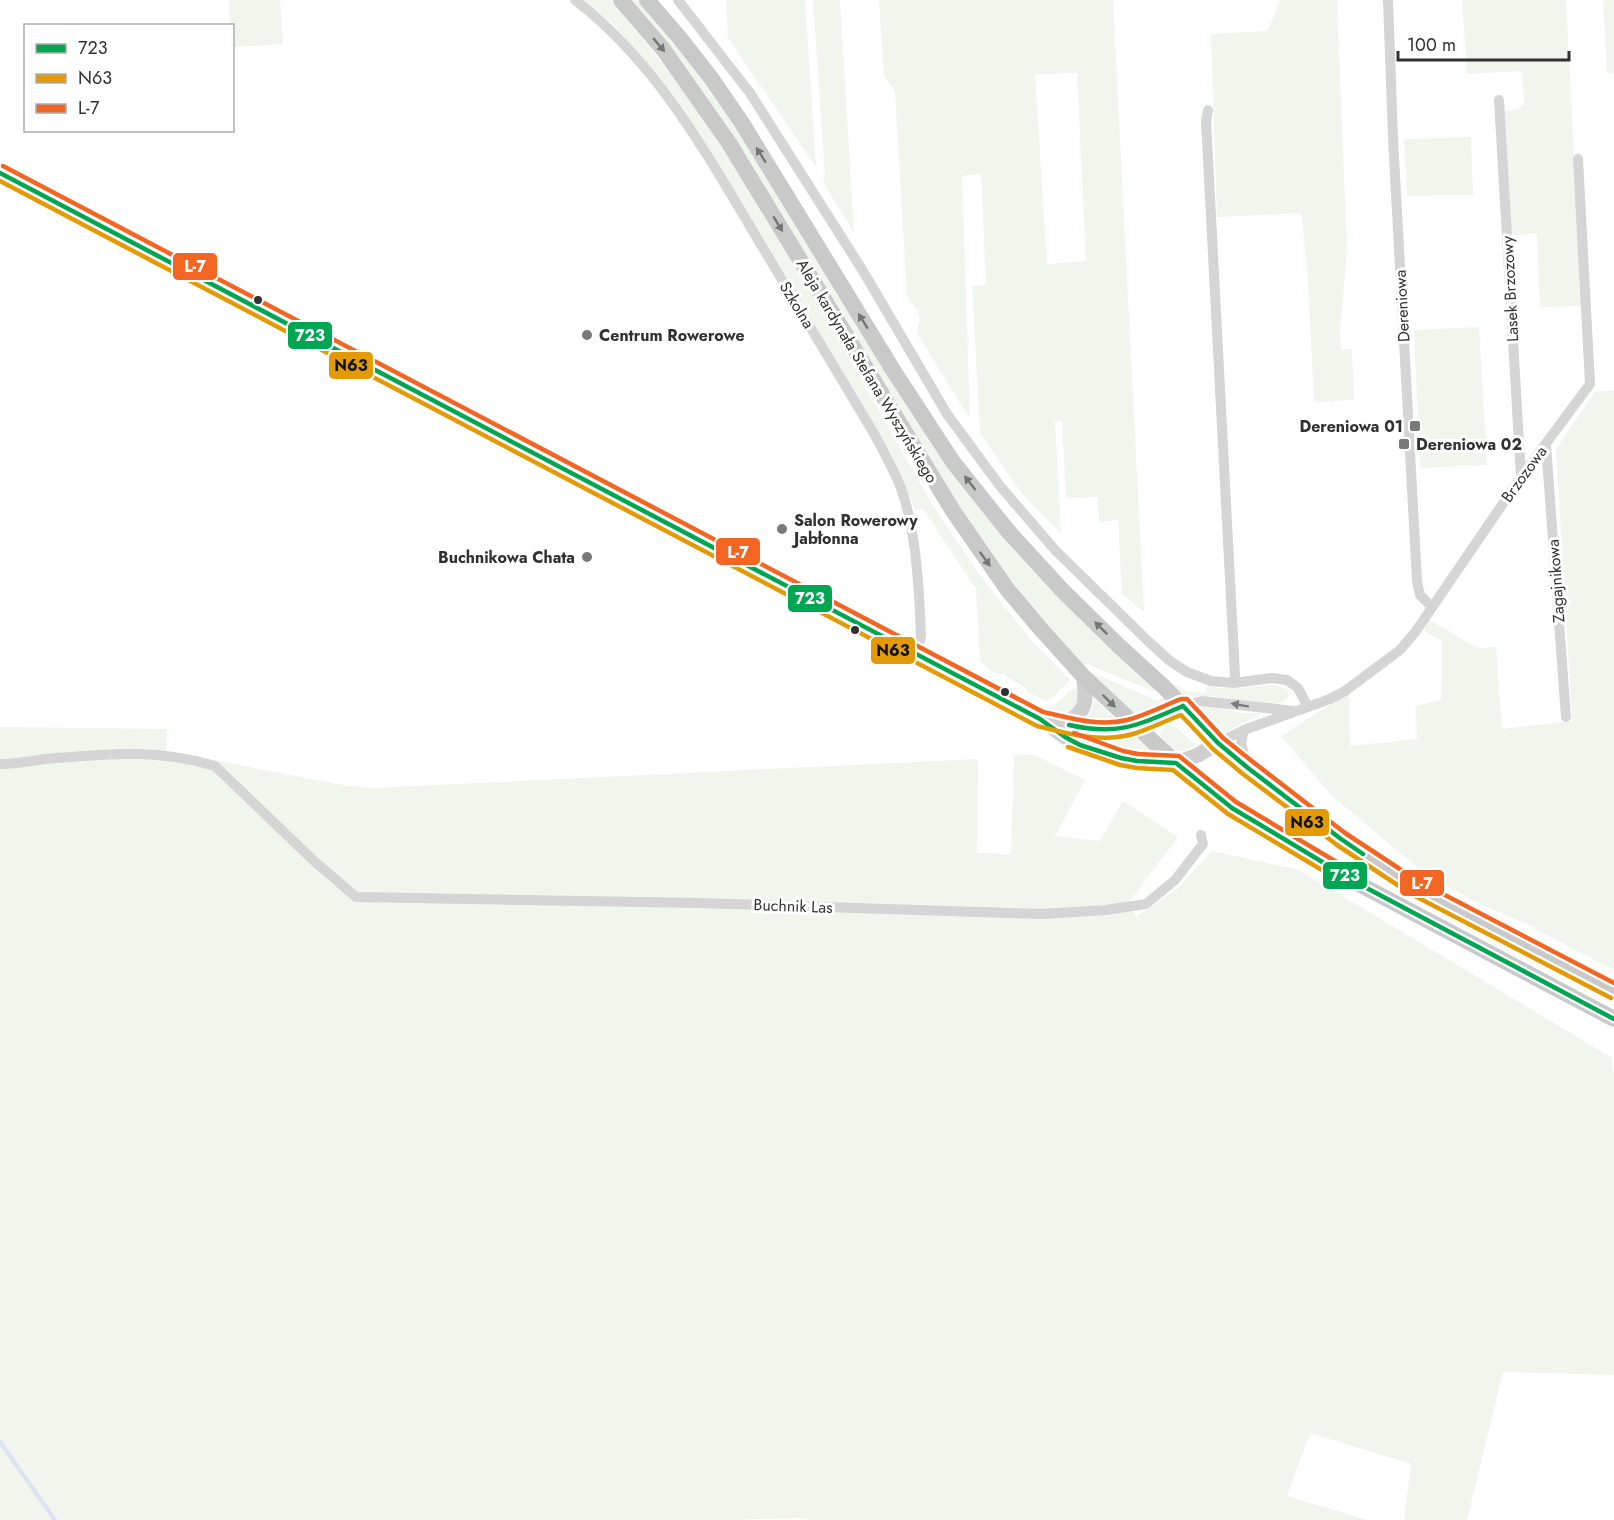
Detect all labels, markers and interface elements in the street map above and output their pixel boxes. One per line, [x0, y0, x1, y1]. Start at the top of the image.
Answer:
legend [24, 24, 234, 132]
scale bar [1398, 24, 1569, 62]
text: 100 m [1407, 32, 1456, 58]
text: 723 [78, 35, 108, 61]
one-way arrow [652, 37, 664, 52]
text: N63 [78, 65, 112, 91]
text: L-7 [78, 95, 100, 121]
one-way arrow [755, 147, 766, 163]
one-way arrow [773, 216, 784, 232]
street label: Lasek Brzozowy [1496, 235, 1524, 343]
line badge: L-7 [172, 252, 218, 281]
text: L-7 [184, 255, 206, 278]
street label: Aleja kardynała Stefana Wyszyńskiego [791, 255, 943, 488]
street label: Dereniowa [1389, 269, 1415, 343]
street label: Szkolna [774, 277, 820, 333]
unlabelled marker [252, 294, 264, 306]
one-way arrow [857, 313, 868, 329]
line badge: 723 [287, 321, 333, 350]
text: 723 [295, 324, 325, 347]
place label: Centrum Rowerowe [599, 324, 745, 347]
marker: Centrum Rowerowe [580, 328, 594, 342]
line badge: N63 [328, 351, 374, 380]
text: N63 [334, 354, 368, 377]
place label: Dereniowa 01 [1299, 415, 1403, 438]
marker: Dereniowa 01 [1408, 419, 1422, 433]
place label: Dereniowa 02 [1416, 433, 1522, 456]
marker: Dereniowa 02 [1397, 437, 1411, 451]
street label: Brzozowa [1496, 441, 1552, 507]
one-way arrow [965, 476, 977, 491]
place label: Salon Rowerowy Jabłonna [791, 509, 918, 550]
marker: Salon Rowerowy Jabłonna [775, 522, 789, 536]
line badge: L-7 [715, 537, 761, 566]
street label: Zagajnikowa [1542, 538, 1570, 624]
text: L-7 [727, 541, 749, 564]
place label: Buchnikowa Chata [438, 546, 575, 569]
marker: Buchnikowa Chata [580, 550, 594, 564]
one-way arrow [979, 552, 991, 567]
line badge: 723 [787, 584, 833, 613]
text: 723 [795, 587, 825, 610]
one-way arrow [1094, 621, 1108, 635]
unlabelled marker [849, 624, 861, 636]
line badge: N63 [870, 636, 916, 665]
text: N63 [876, 639, 910, 662]
unlabelled marker [999, 686, 1011, 698]
one-way arrow [1102, 694, 1116, 708]
one-way arrow [1230, 700, 1249, 709]
line badge: N63 [1284, 808, 1330, 837]
text: N63 [1290, 811, 1324, 834]
line badge: 723 [1322, 861, 1368, 890]
text: 723 [1330, 864, 1360, 887]
line badge: L-7 [1399, 869, 1445, 897]
text: L-7 [1411, 872, 1433, 895]
street label: Buchnik Las [753, 893, 833, 919]

